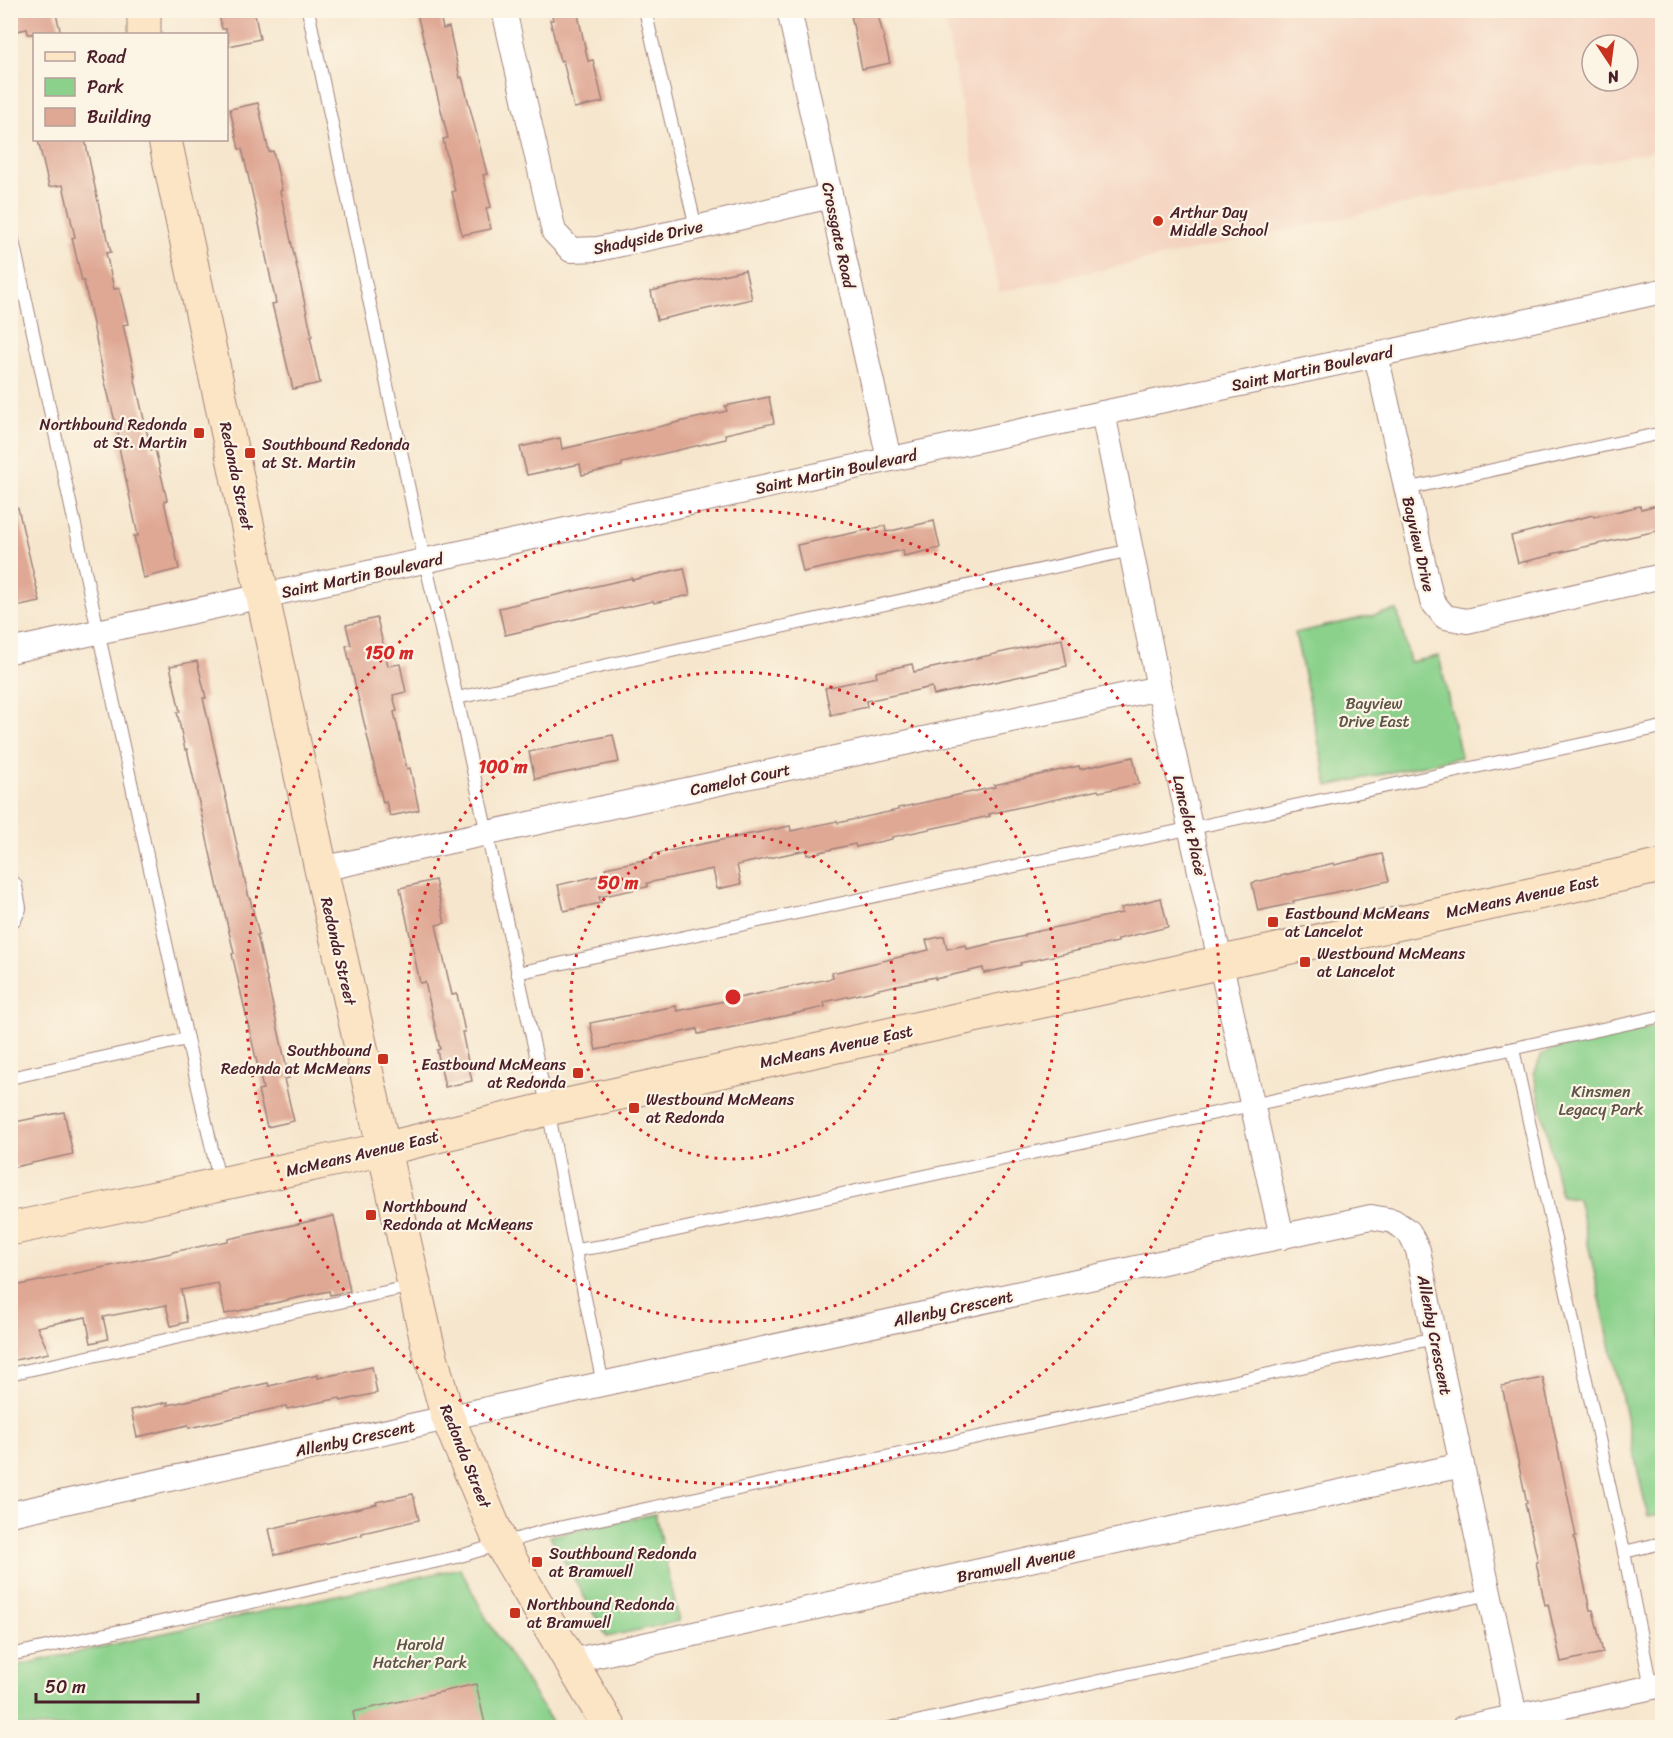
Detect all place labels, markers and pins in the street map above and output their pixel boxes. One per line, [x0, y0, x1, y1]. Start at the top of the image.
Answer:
place label: Arthur Day Middle School [1169, 198, 1269, 245]
marker: Arthur Day Middle School [1151, 214, 1165, 228]
place label: Northbound Redonda at St. Martin [40, 410, 187, 457]
marker: Northbound Redonda at St. Martin [192, 426, 206, 440]
place label: Southbound Redonda at St. Martin [262, 430, 410, 477]
marker: Southbound Redonda at St. Martin [243, 446, 257, 460]
place label: Eastbound McMeans at Lancelot [1285, 899, 1430, 946]
marker: Eastbound McMeans at Lancelot [1266, 915, 1280, 929]
place label: Westbound McMeans at Lancelot [1317, 939, 1466, 986]
marker: Westbound McMeans at Lancelot [1298, 955, 1312, 969]
centre of rings [723, 987, 743, 1007]
place label: Southbound Redonda at McMeans [221, 1036, 373, 1083]
place label: Eastbound McMeans at Redonda [421, 1050, 567, 1097]
marker: Southbound Redonda at McMeans [376, 1052, 390, 1066]
marker: Eastbound McMeans at Redonda [571, 1066, 585, 1080]
place label: Westbound McMeans at Redonda [646, 1085, 795, 1132]
marker: Westbound McMeans at Redonda [627, 1101, 641, 1115]
place label: Northbound Redonda at McMeans [383, 1192, 534, 1239]
marker: Northbound Redonda at McMeans [364, 1208, 378, 1222]
place label: Southbound Redonda at Bramwell [549, 1539, 697, 1586]
marker: Southbound Redonda at Bramwell [530, 1555, 544, 1569]
place label: Northbound Redonda at Bramwell [527, 1590, 674, 1637]
marker: Northbound Redonda at Bramwell [508, 1606, 522, 1620]

